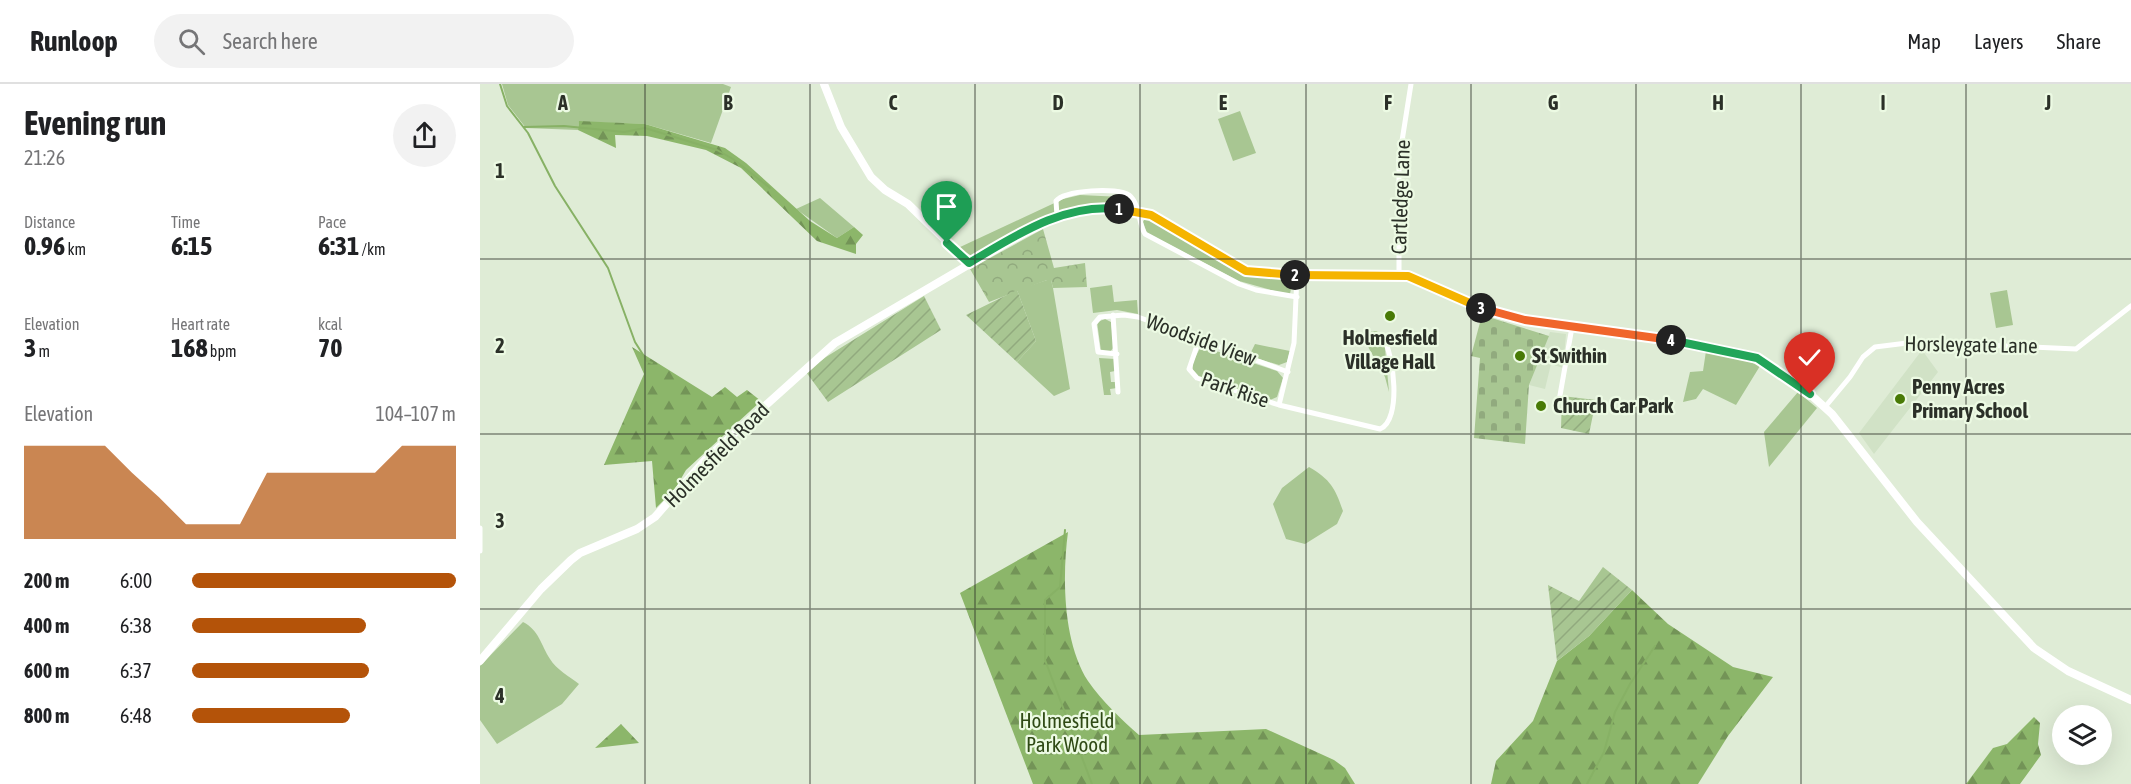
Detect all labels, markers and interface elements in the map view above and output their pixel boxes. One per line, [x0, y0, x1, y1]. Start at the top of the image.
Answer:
search box [154, 14, 574, 68]
text: Runloop [30, 25, 118, 57]
icon: search [175, 25, 208, 58]
text: Search here [223, 28, 318, 54]
text: Map [1907, 29, 1941, 53]
text: Layers [1974, 29, 2024, 53]
text: Share [2057, 29, 2101, 53]
text: A [557, 91, 568, 114]
text: B [723, 91, 733, 114]
text: C [889, 91, 898, 114]
text: D [1052, 91, 1064, 114]
text: E [1219, 91, 1228, 114]
text: F [1384, 91, 1392, 114]
text: G [1548, 91, 1559, 114]
text: H [1712, 91, 1724, 114]
text: I [1880, 91, 1886, 114]
text: J [2044, 91, 2051, 114]
text: Evening run [24, 104, 166, 142]
button: share [393, 104, 456, 167]
street label: Cartledge Lane [1386, 139, 1414, 255]
text: 21:26 [24, 146, 65, 169]
text: 1 [495, 159, 505, 182]
pin [921, 181, 972, 243]
icon: arrive [930, 190, 963, 223]
pin: 1 [1104, 194, 1134, 224]
text: 1 [1115, 200, 1123, 218]
text: Distance [24, 213, 75, 231]
text: Time [171, 213, 200, 231]
text: Pace [318, 213, 346, 231]
text: 0.96 [24, 231, 65, 261]
text: 6:15 [171, 231, 212, 261]
text: 6:31 [318, 231, 359, 261]
text: km [65, 240, 86, 258]
text: /km [359, 240, 385, 258]
pin: 2 [1280, 260, 1310, 290]
text: 2 [1291, 266, 1299, 284]
pin: 3 [1466, 293, 1496, 323]
text: 3 [1477, 299, 1485, 317]
street label: Woodside View [1143, 308, 1260, 370]
marker: Holmesfield Village Hall [1383, 309, 1397, 323]
text: Elevation [24, 315, 79, 333]
text: Heart rate [171, 315, 230, 333]
text: kcal [318, 315, 342, 333]
place label: Holmesfield Village Hall [1342, 325, 1438, 373]
pin: 4 [1656, 325, 1686, 355]
text: 4 [1667, 331, 1675, 349]
street label: Horsleygate Lane [1904, 331, 2038, 357]
pin [1784, 332, 1835, 394]
text: 3 [24, 333, 36, 363]
text: 168 [171, 333, 208, 363]
text: 70 [318, 333, 342, 363]
text: 2 [495, 334, 505, 357]
icon: check [1793, 341, 1826, 374]
text: m [36, 342, 50, 360]
text: bpm [208, 342, 237, 360]
place label: St Swithin [1532, 343, 1607, 367]
marker: St Swithin [1513, 349, 1527, 363]
street label: Park Rise [1198, 366, 1272, 412]
place label: Penny Acres Primary School [1912, 374, 2028, 422]
marker: Penny Acres Primary School [1893, 392, 1907, 406]
place label: Church Car Park [1553, 393, 1674, 417]
street label: Holmesfield Road [659, 397, 774, 512]
marker: Church Car Park [1534, 399, 1548, 413]
text: Elevation [24, 402, 93, 425]
text: 104–107 m [375, 402, 456, 425]
text: 3 [495, 509, 505, 532]
text: 200 m [24, 569, 69, 592]
text: 6:00 [120, 569, 152, 592]
text: 400 m [24, 614, 69, 637]
text: 6:38 [120, 614, 152, 637]
text: 600 m [24, 659, 69, 682]
text: 6:37 [120, 659, 152, 682]
text: 4 [494, 684, 505, 707]
text: 800 m [24, 704, 69, 727]
text: 6:48 [120, 704, 152, 727]
map controls [2052, 705, 2112, 765]
button: layers [2052, 705, 2112, 765]
park label: Holmesfield Park Wood [1019, 708, 1115, 756]

